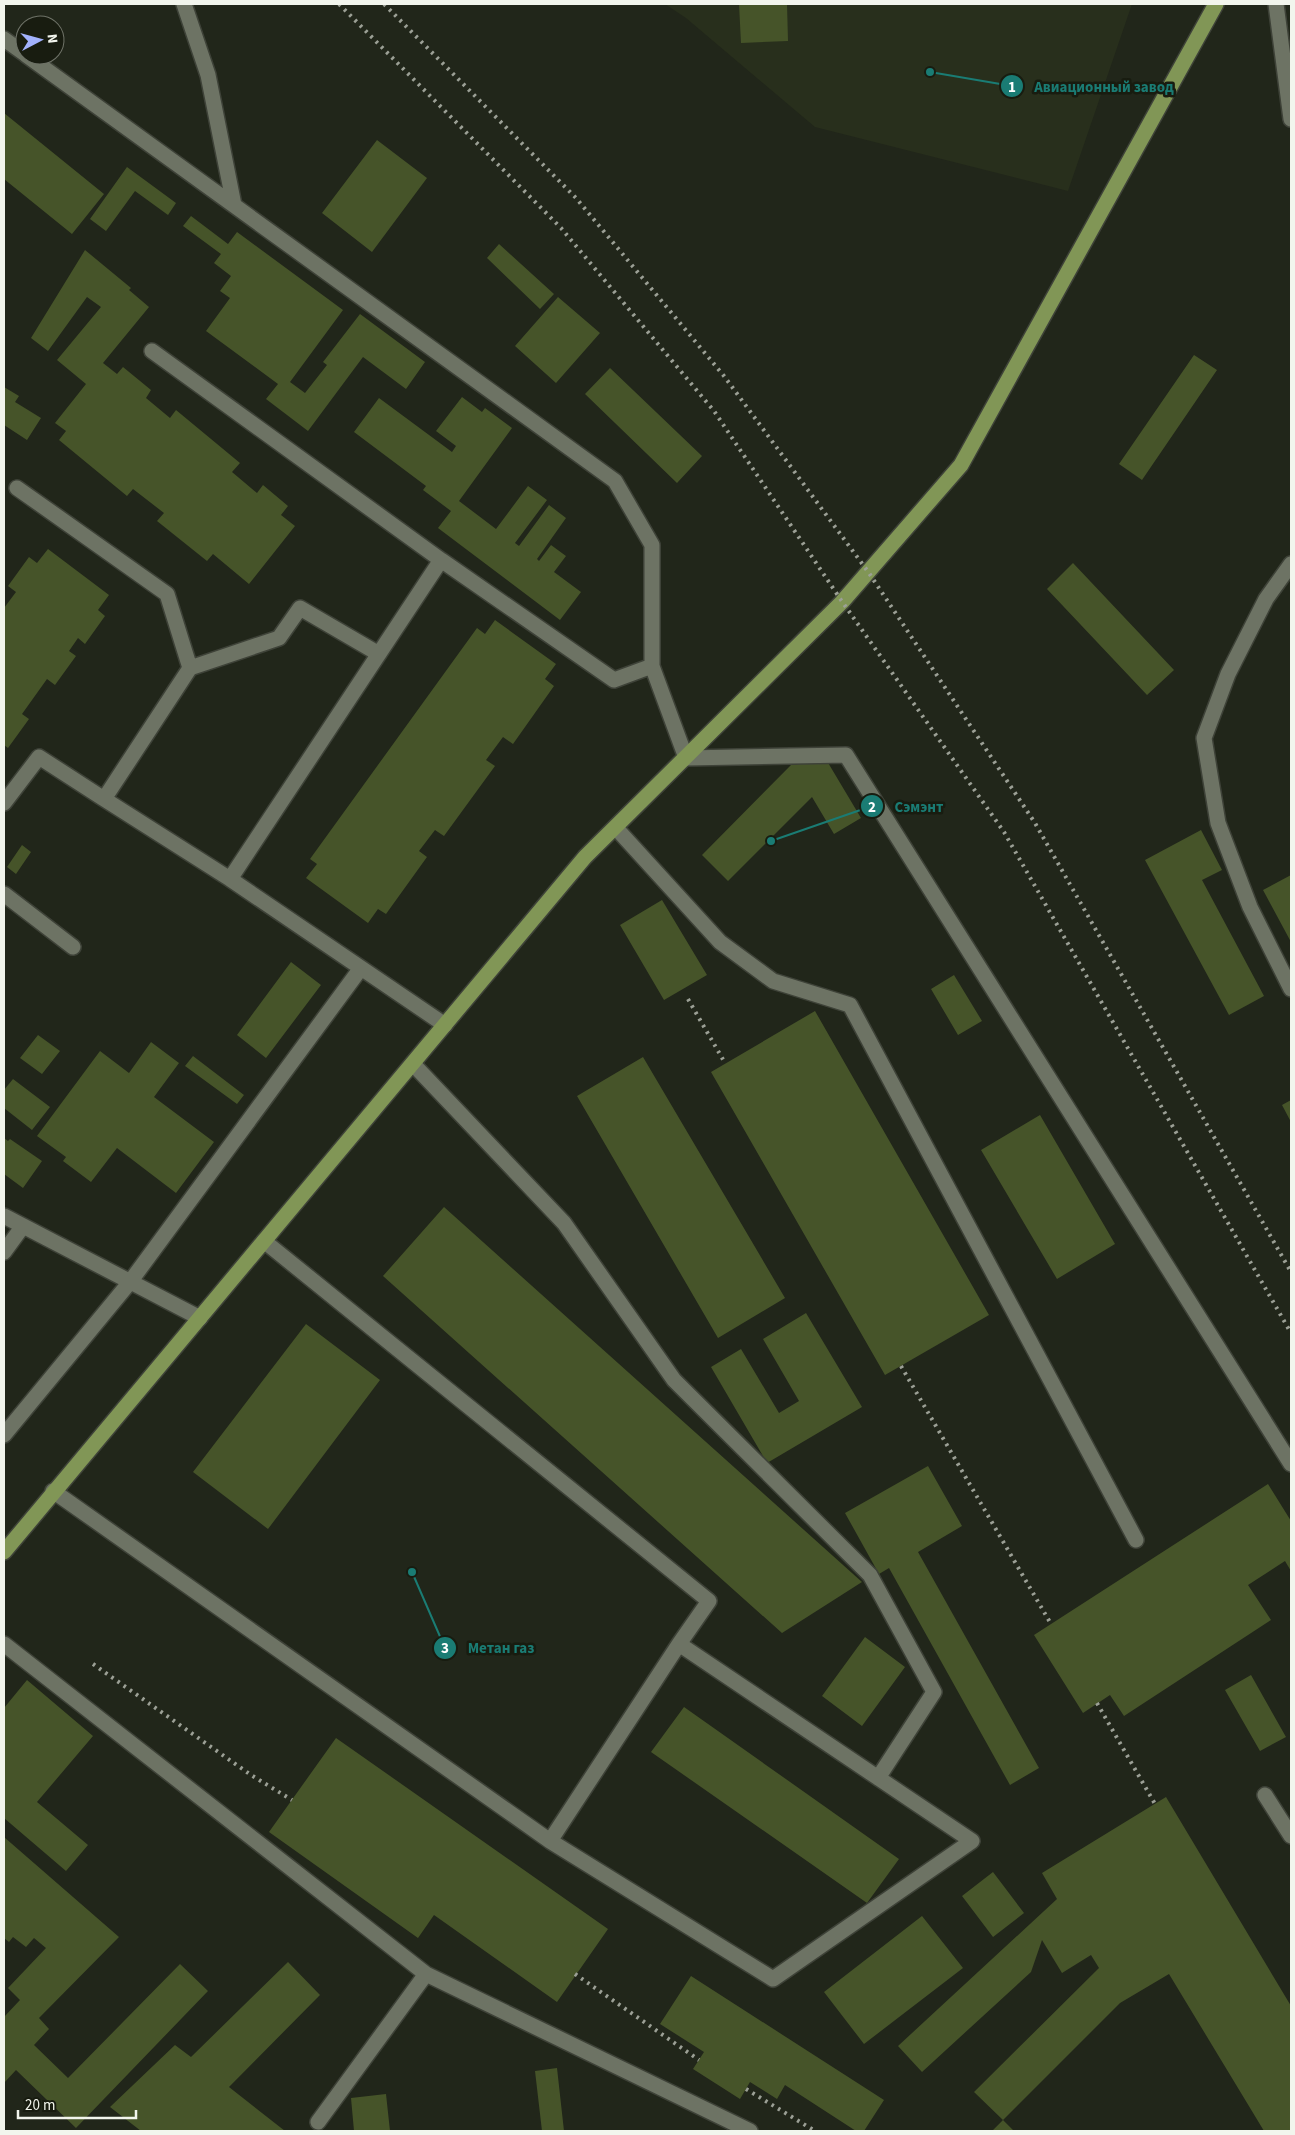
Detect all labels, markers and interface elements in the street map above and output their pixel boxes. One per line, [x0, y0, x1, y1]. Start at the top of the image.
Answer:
north arrow [15, 15, 65, 65]
text: N [42, 33, 62, 44]
callout: Авиационный завод [1000, 71, 1184, 101]
text: 1 [1008, 77, 1016, 98]
text: Авиационный завод [1033, 77, 1174, 98]
callout: Сэмэнт [859, 791, 953, 821]
text: 2 [868, 797, 876, 818]
text: Сэмэнт [895, 797, 943, 818]
callout: Метан газ [432, 1633, 544, 1663]
text: 3 [441, 1638, 449, 1659]
text: Метан газ [468, 1638, 534, 1659]
scale bar [18, 2088, 135, 2120]
text: 20 m [25, 2095, 55, 2116]

